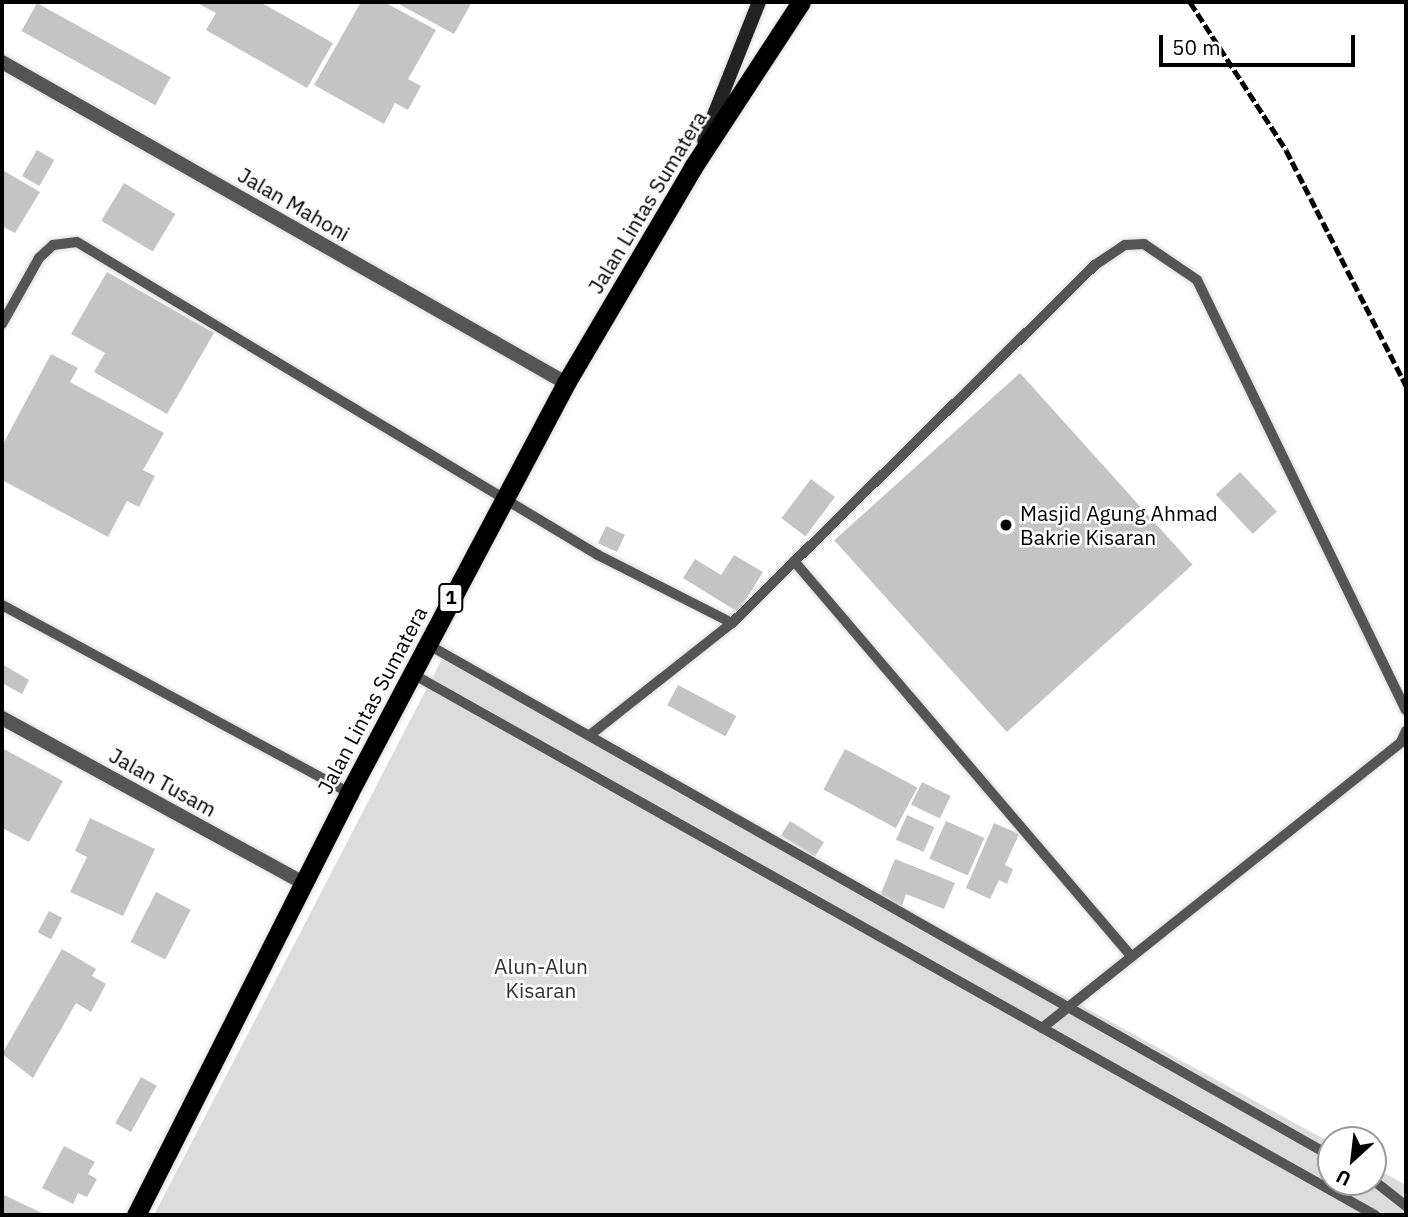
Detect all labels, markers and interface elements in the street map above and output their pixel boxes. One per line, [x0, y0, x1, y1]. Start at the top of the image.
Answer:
scale bar [1163, 21, 1359, 65]
text: 50 m [1172, 33, 1221, 61]
street label: Jalan Lintas Sumatera [582, 106, 712, 298]
street label: Jalan Mahoni [234, 162, 354, 246]
place label: Masjid Agung Ahmad Bakrie Kisaran [1020, 500, 1218, 550]
marker: Masjid Agung Ahmad Bakrie Kisaran [998, 517, 1014, 533]
road number: 1 [437, 582, 465, 614]
street label: Jalan Lintas Sumatera [312, 602, 432, 798]
street label: Jalan Tusam [105, 742, 221, 822]
park label: Alun-Alun Kisaran [494, 953, 588, 1003]
north arrow [1317, 1126, 1387, 1196]
text: U [1332, 1164, 1355, 1192]

